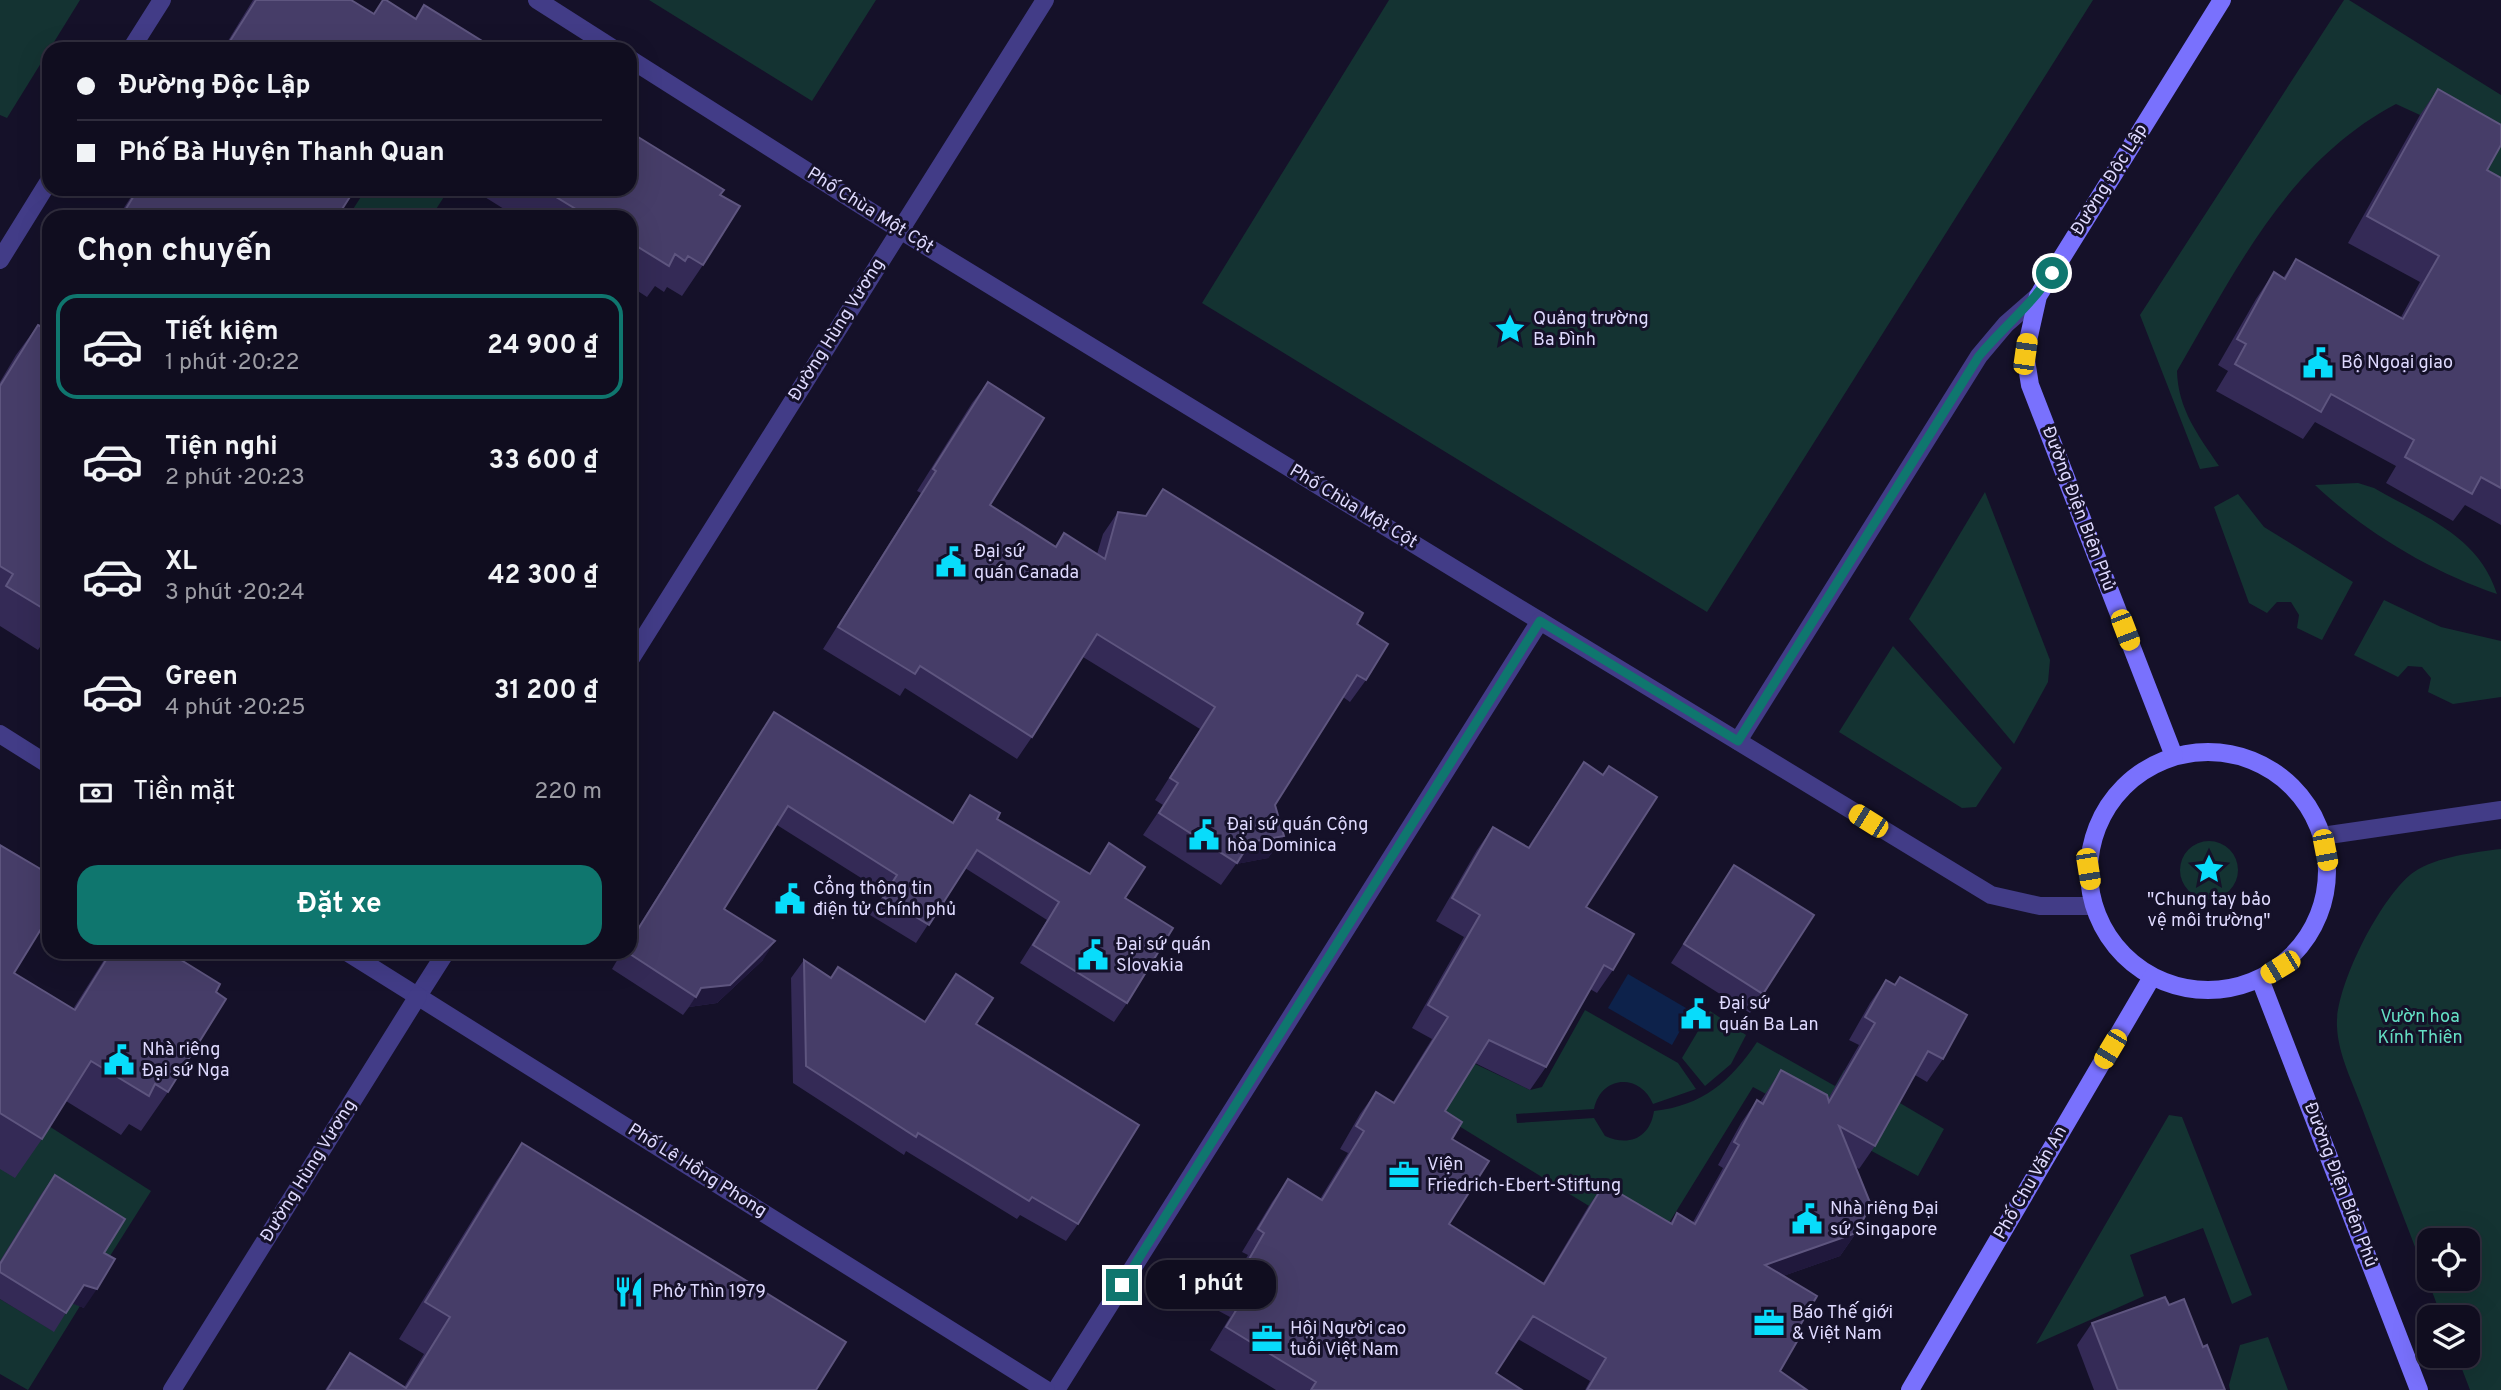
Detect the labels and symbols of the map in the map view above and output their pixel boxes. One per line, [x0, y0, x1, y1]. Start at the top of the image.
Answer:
street label: Đường Độc Lập [2067, 120, 2153, 240]
street label: Phố Chùa Một Cột [802, 162, 938, 259]
street label: Đường Hùng Vương [784, 254, 890, 406]
route start [2036, 257, 2068, 289]
place label: Quảng trường Ba Đình [1533, 308, 1649, 352]
place icon: Quảng trường Ba Đình [1493, 312, 1527, 346]
car [2012, 332, 2039, 376]
public building icon: Bộ Ngoại giao [2301, 346, 2335, 380]
place label: Bộ Ngoại giao [2341, 352, 2453, 375]
street label: Đường Điện Biên Phủ [2036, 423, 2120, 595]
street label: Phố Chùa Một Cột [1285, 459, 1422, 554]
place label: Đại sứ quán Canada [974, 541, 1079, 585]
public building icon: Đại sứ quán Canada [934, 545, 968, 579]
car [2108, 607, 2143, 653]
car [1845, 801, 1892, 841]
place label: Đại sứ quán Cộng hòa Dominica [1227, 814, 1368, 858]
public building icon: Đại sứ quán Cộng hòa Dominica [1187, 818, 1221, 852]
car [2311, 827, 2340, 873]
car [2075, 847, 2102, 891]
place icon: "Chung tay bảo vệ môi trường" [2192, 852, 2226, 886]
place label: Cổng thông tin điện tử Chính phủ [813, 874, 956, 922]
public building icon: Cổng thông tin điện tử Chính phủ [773, 882, 807, 916]
place label: "Chung tay bảo vệ môi trường" [2147, 889, 2271, 933]
place label: Đại sứ quán Slovakia [1116, 934, 1211, 978]
public building icon: Đại sứ quán Slovakia [1076, 938, 1110, 972]
car [2257, 947, 2304, 987]
place label: Đại sứ quán Ba Lan [1719, 993, 1819, 1037]
public building icon: Đại sứ quán Ba Lan [1679, 997, 1713, 1031]
park label: Vườn hoa Kính Thiên [2377, 1006, 2463, 1050]
car [2091, 1026, 2130, 1072]
place label: Nhà riêng Đại sứ Nga [142, 1039, 230, 1083]
public building icon: Nhà riêng Đại sứ Nga [102, 1043, 136, 1077]
street label: Đường Hùng Vương [256, 1095, 362, 1247]
street label: Đường Điện Biên Phủ [2298, 1099, 2382, 1271]
street label: Phố Lê Hồng Phong [623, 1118, 771, 1223]
street label: Phố Chu Văn An [1988, 1121, 2073, 1244]
place label: Viện Friedrich-Ebert-Stiftung [1427, 1154, 1621, 1198]
office icon: Viện Friedrich-Ebert-Stiftung [1387, 1158, 1421, 1192]
place label: Nhà riêng Đại sứ Singapore [1830, 1198, 1939, 1242]
public building icon: Nhà riêng Đại sứ Singapore [1790, 1202, 1824, 1236]
callout: 1 phút [1146, 1260, 1276, 1310]
route end [1106, 1269, 1138, 1301]
restaurant icon: Phở Thìn 1979 [612, 1275, 646, 1309]
place label: Phở Thìn 1979 [652, 1281, 766, 1304]
place label: Báo Thế giới & Việt Nam [1792, 1301, 1893, 1346]
office icon: Báo Thế giới & Việt Nam [1752, 1306, 1786, 1340]
place label: Hội Người cao tuổi Việt Nam [1290, 1318, 1406, 1362]
office icon: Hội Người cao tuổi Việt Nam [1250, 1322, 1284, 1356]

